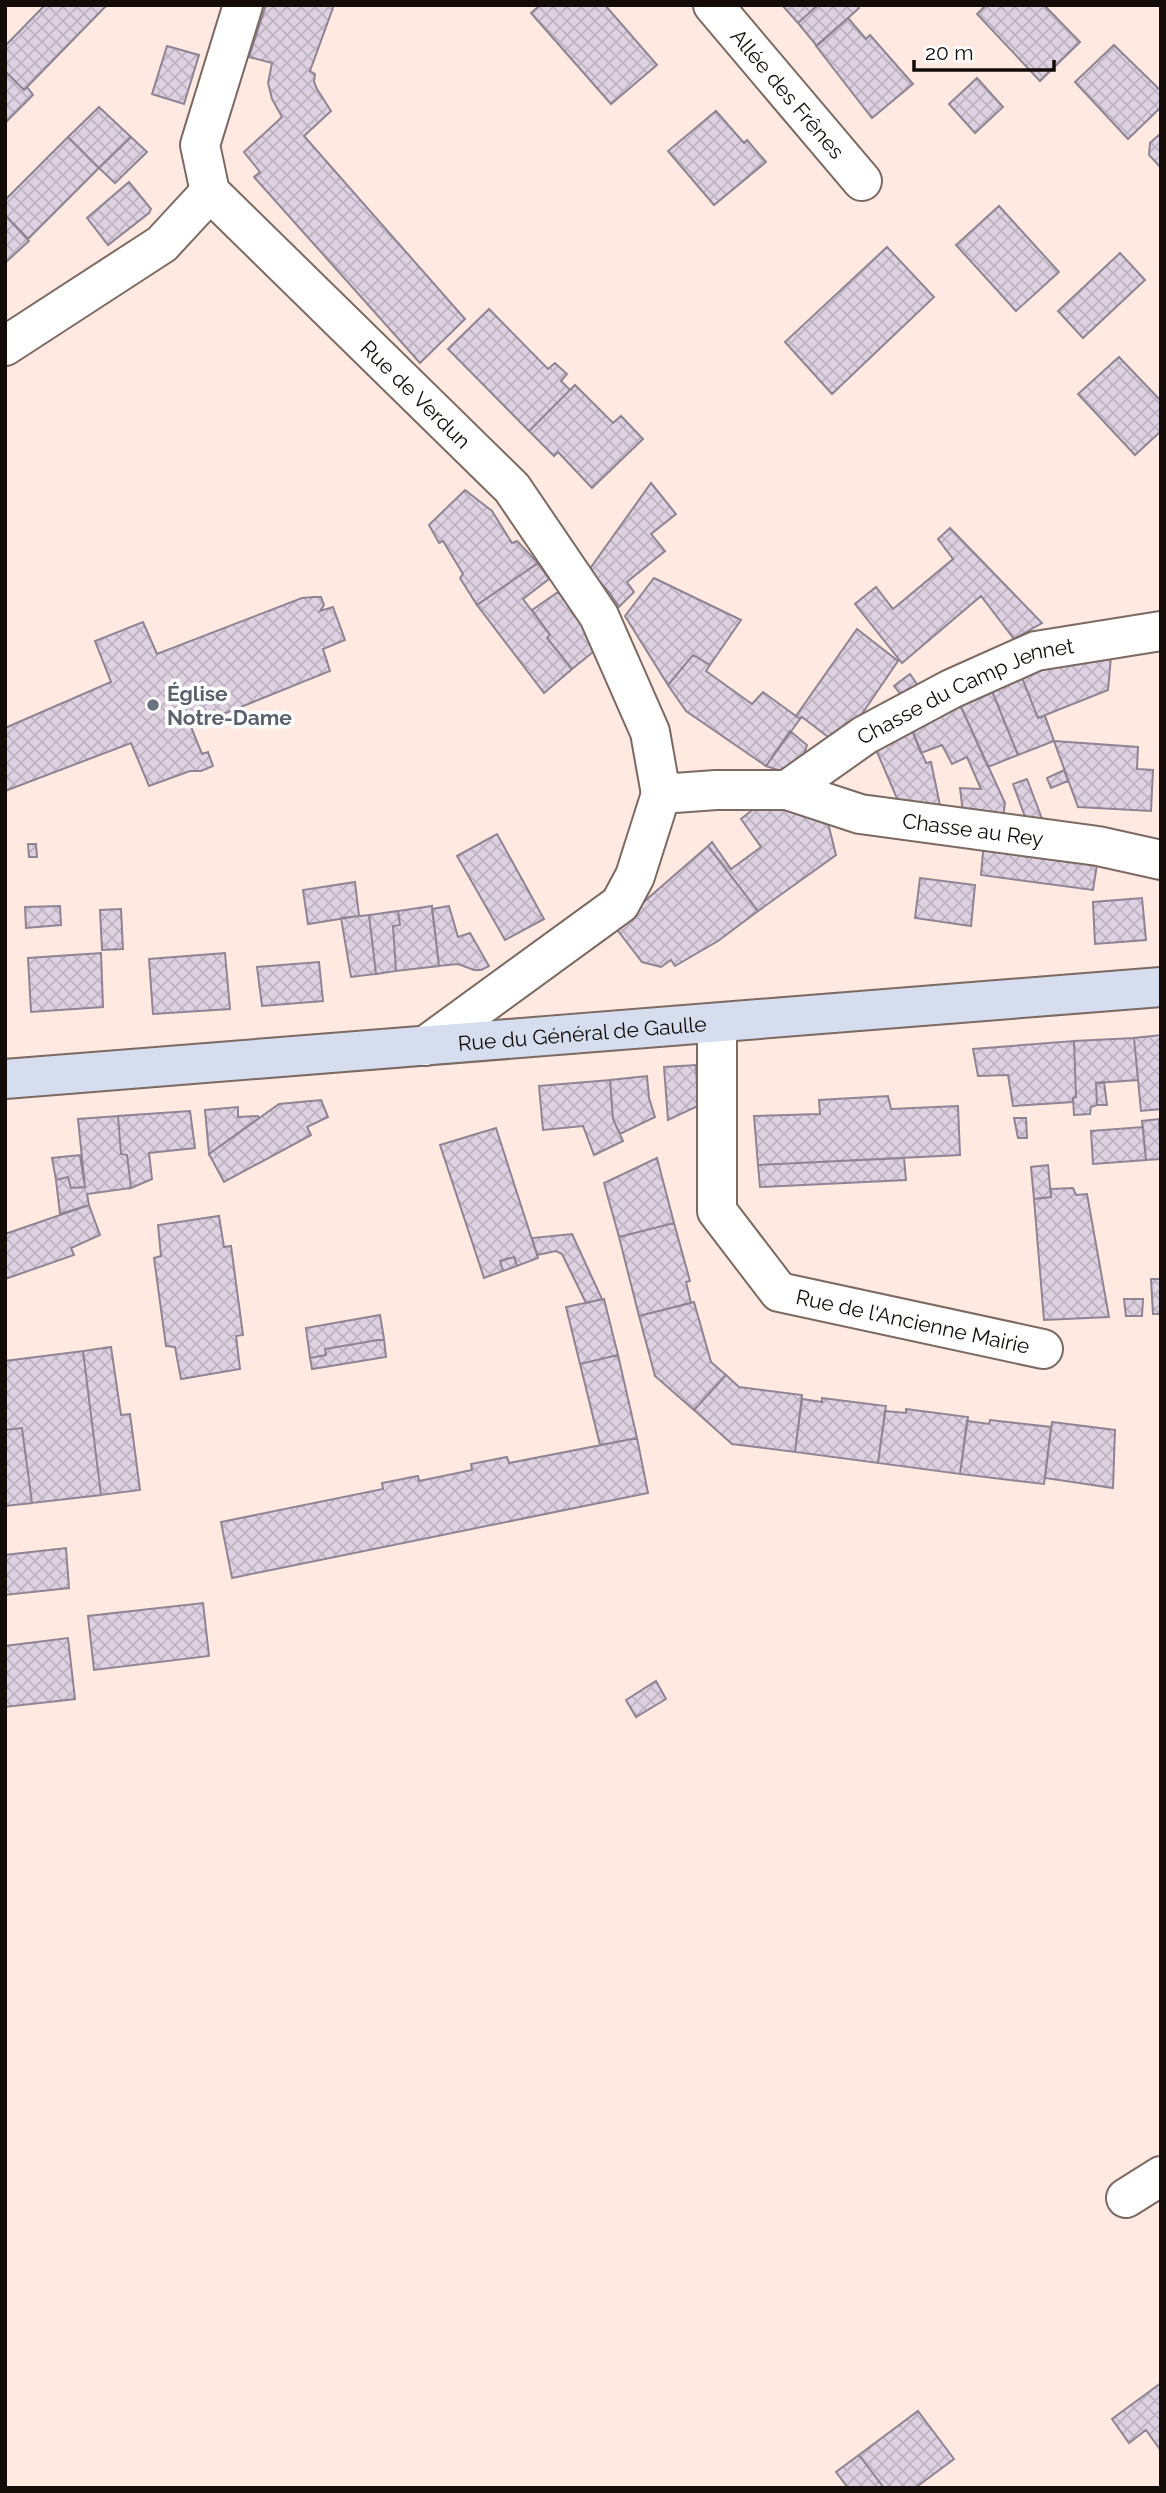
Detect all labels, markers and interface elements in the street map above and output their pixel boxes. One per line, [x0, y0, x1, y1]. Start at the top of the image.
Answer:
street label: Allée des Frênes [726, 24, 850, 164]
scale bar [914, 28, 1054, 72]
text: 20 m [925, 40, 973, 65]
street label: Rue de Verdun [356, 335, 476, 453]
street label: Chasse du Camp Jennet [852, 633, 1075, 749]
place label: Église Notre-Dame [167, 681, 292, 730]
marker: Église Notre-Dame [145, 697, 161, 713]
street label: Chasse au Rey [901, 807, 1045, 851]
street label: Rue du Général de Gaulle [457, 1011, 707, 1055]
street label: Rue de l'Ancienne Mairie [794, 1284, 1032, 1358]

